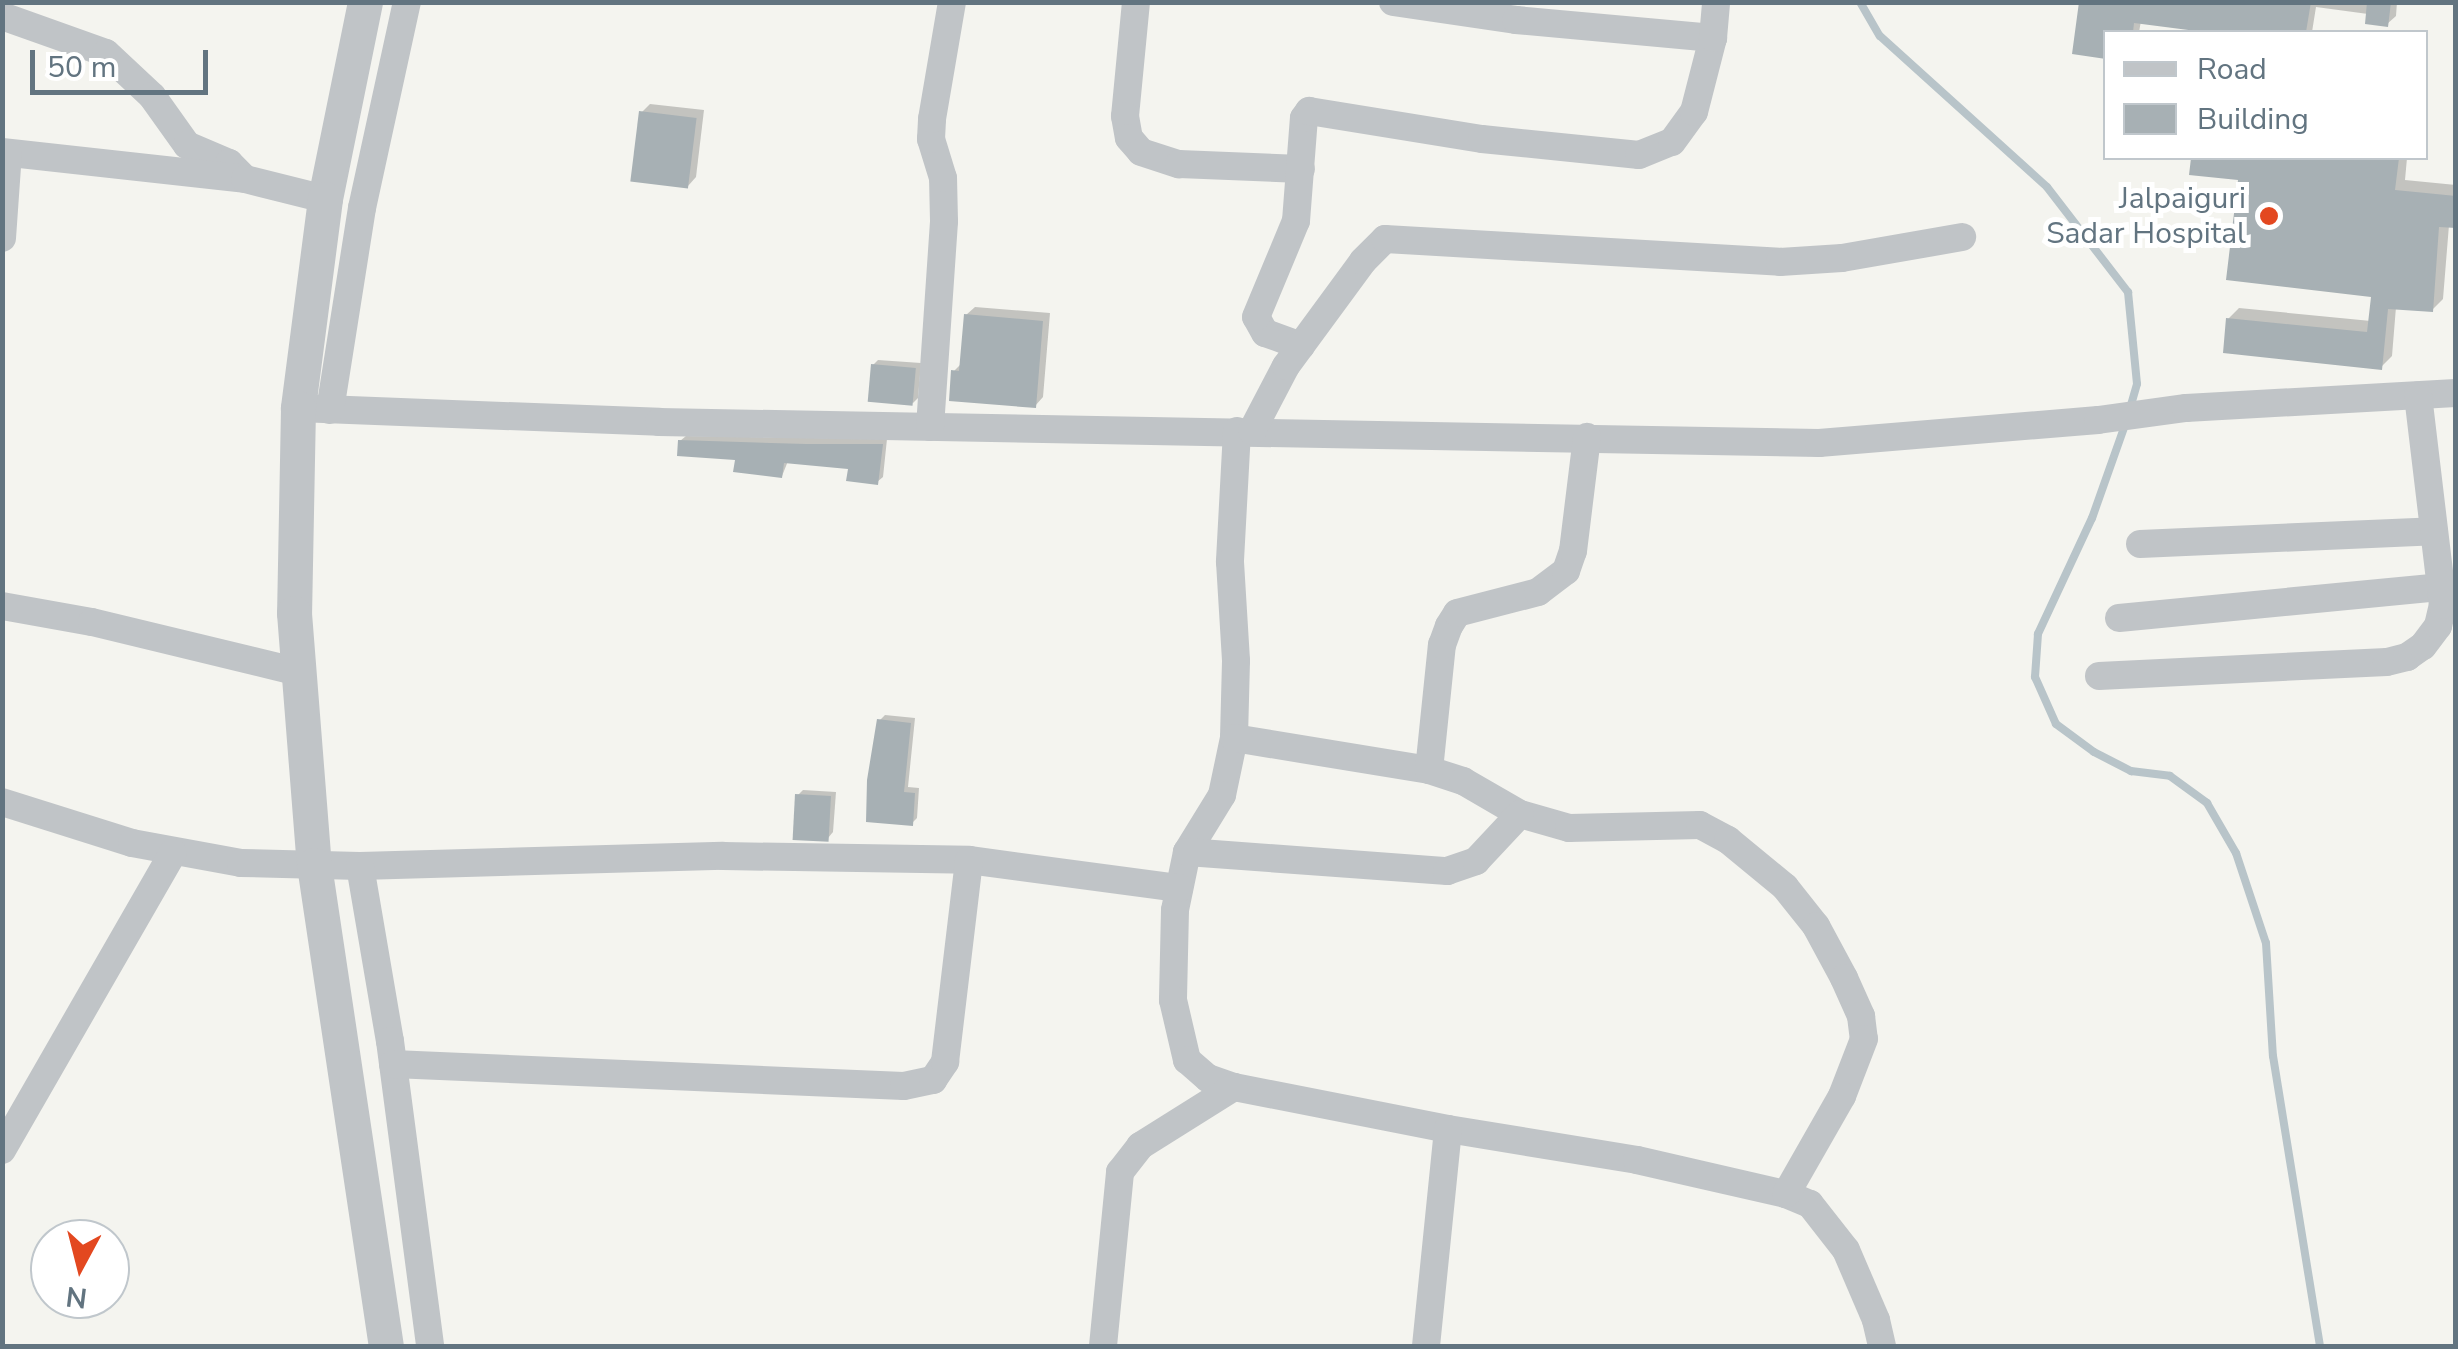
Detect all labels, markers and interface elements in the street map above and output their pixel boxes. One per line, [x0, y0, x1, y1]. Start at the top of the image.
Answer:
scale bar [35, 30, 212, 92]
legend [2103, 30, 2428, 160]
text: 50 m [47, 47, 116, 88]
text: Road [2197, 49, 2267, 90]
text: Building [2197, 99, 2309, 140]
place label: Jalpaiguri Sadar Hospital [2046, 181, 2246, 252]
marker: Jalpaiguri Sadar Hospital [2256, 203, 2282, 229]
north arrow [30, 1219, 130, 1319]
text: N [64, 1277, 89, 1317]

